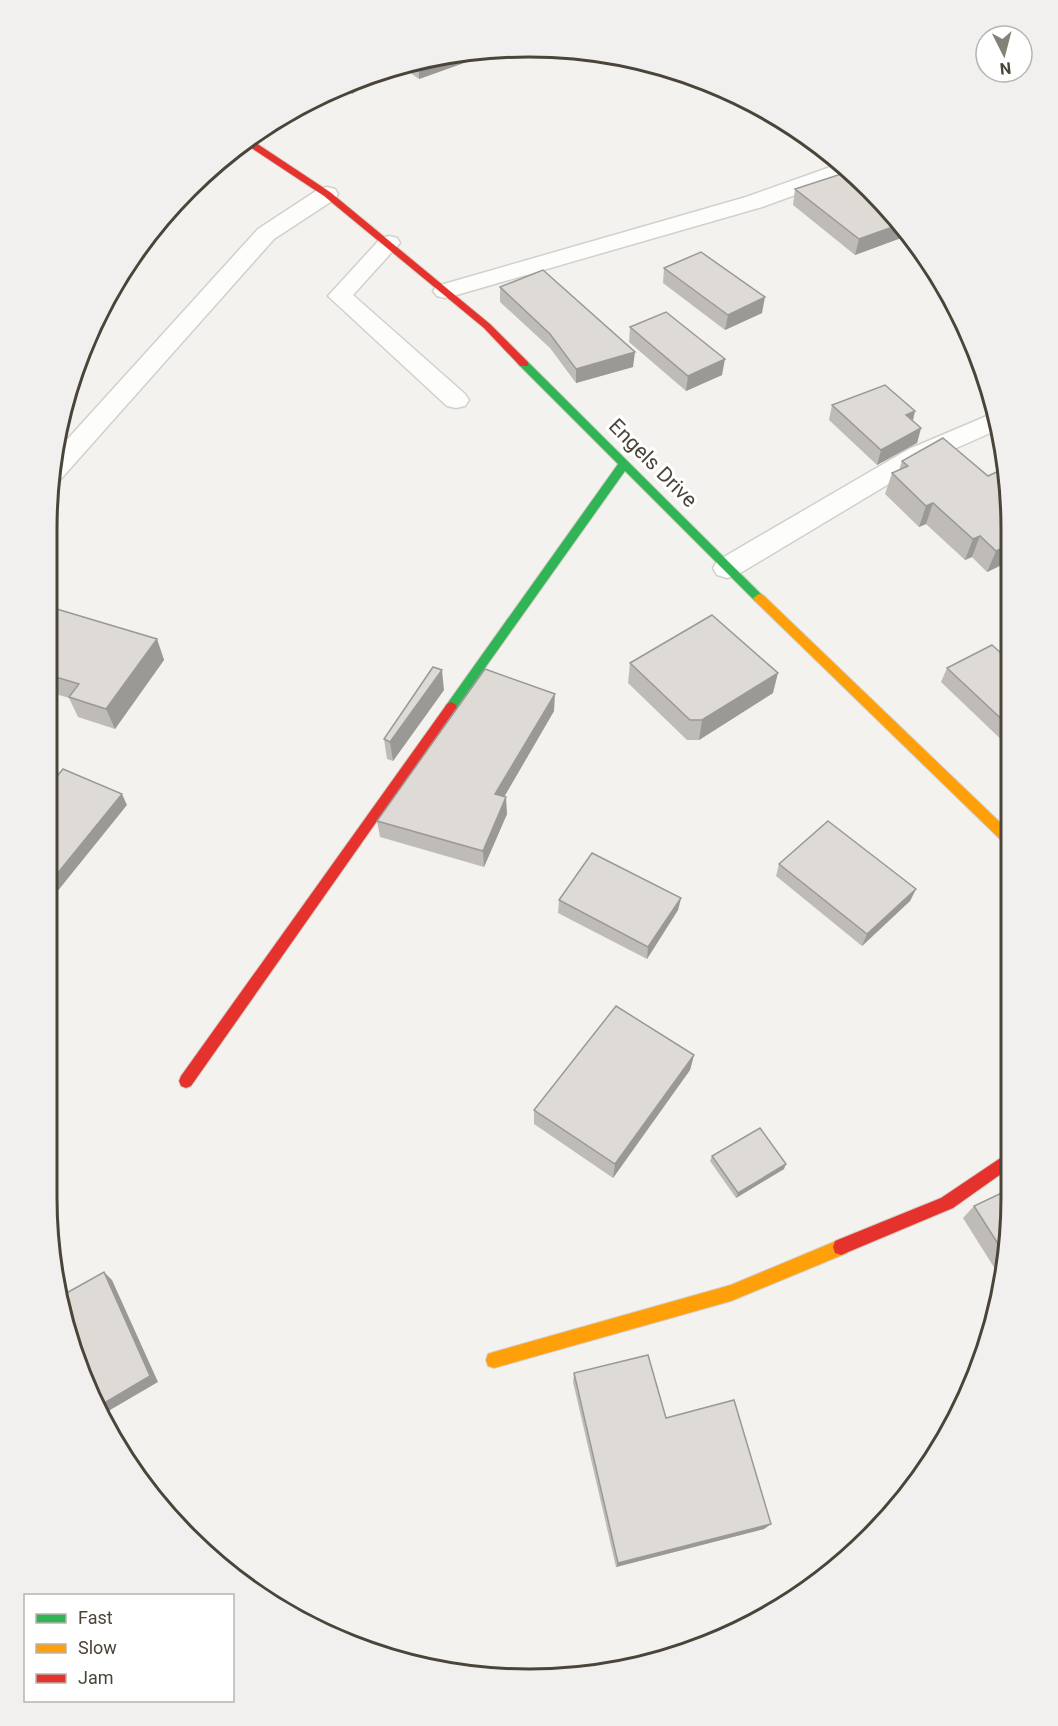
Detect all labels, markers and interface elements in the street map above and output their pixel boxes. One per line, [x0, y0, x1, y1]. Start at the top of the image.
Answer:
north arrow [974, 24, 1034, 84]
text: N [999, 58, 1012, 78]
street label: Engels Drive [604, 414, 702, 512]
legend [24, 1594, 234, 1702]
text: Fast [78, 1607, 113, 1628]
text: Slow [78, 1637, 117, 1658]
text: Jam [78, 1667, 114, 1688]

